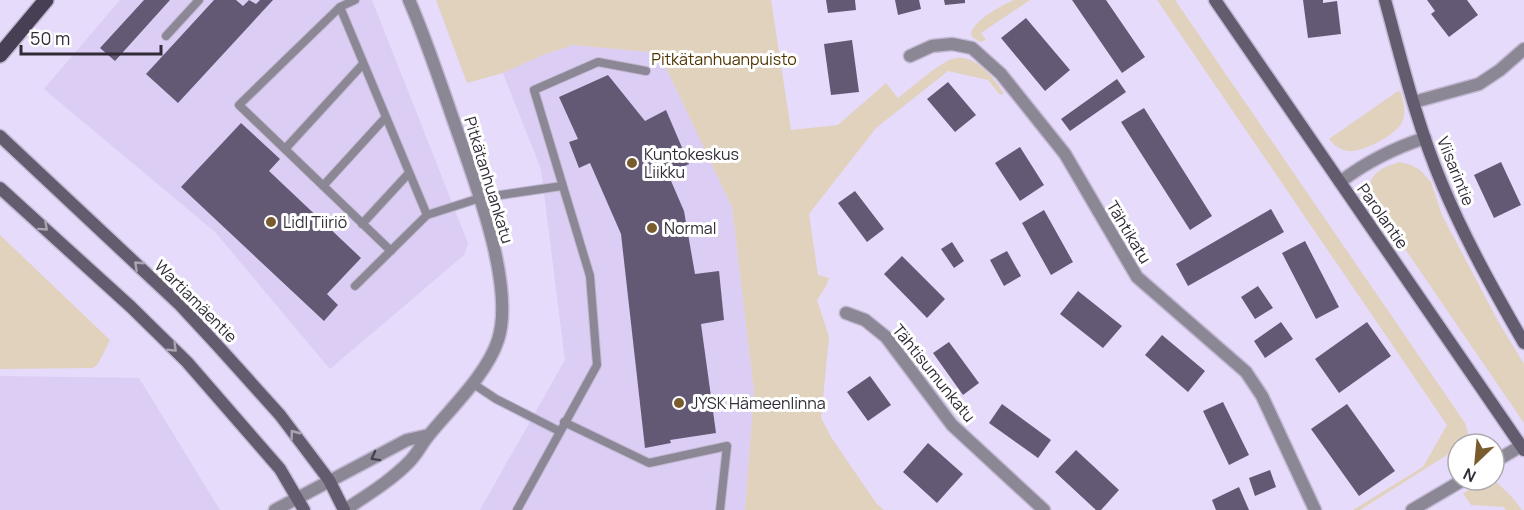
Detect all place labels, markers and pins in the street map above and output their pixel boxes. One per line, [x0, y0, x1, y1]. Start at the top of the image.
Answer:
place label: Kuntokeskus Liikku [644, 143, 739, 183]
marker: Kuntokeskus Liikku [625, 156, 639, 170]
place label: Lidl Tiiriö [283, 211, 347, 233]
marker: Lidl Tiiriö [264, 215, 278, 229]
place label: Normal [664, 217, 716, 239]
marker: Normal [645, 221, 659, 235]
place label: JYSK Hämeenlinna [691, 392, 826, 414]
marker: JYSK Hämeenlinna [672, 396, 686, 410]

